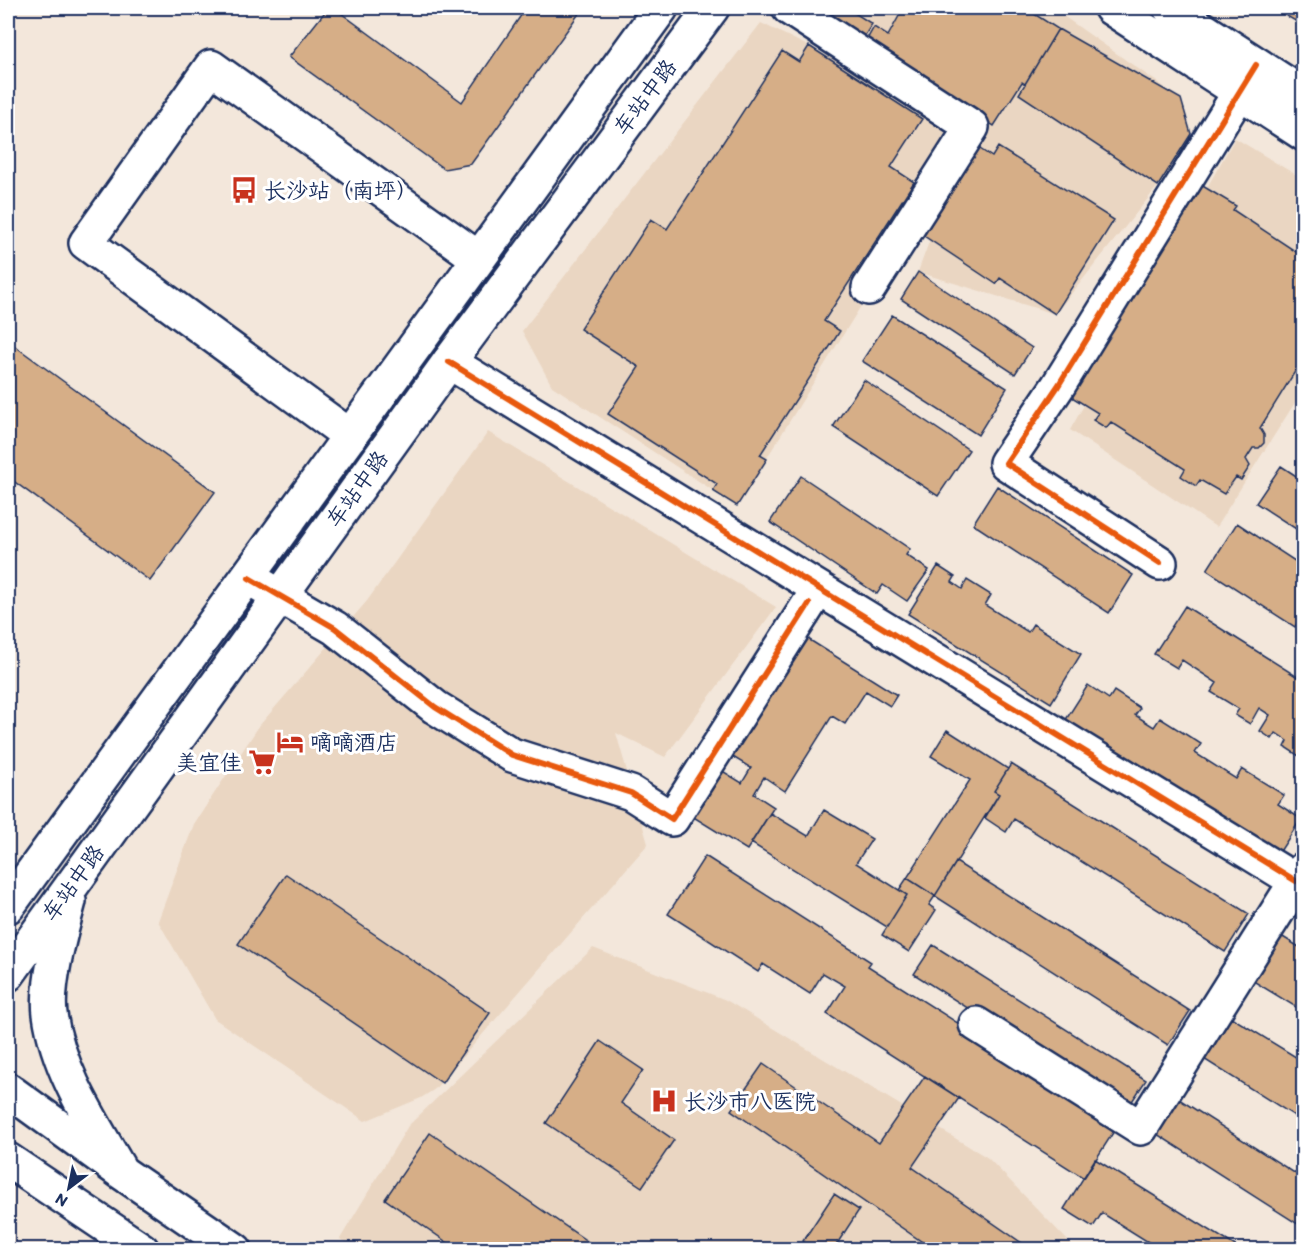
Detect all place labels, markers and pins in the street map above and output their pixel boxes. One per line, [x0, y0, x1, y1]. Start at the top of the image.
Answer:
bus stop icon: 长沙站（南坪） [229, 175, 259, 205]
place label: 长沙站（南坪） [264, 177, 418, 204]
hotel icon: 嘀嘀酒店 [275, 727, 305, 757]
place label: 嘀嘀酒店 [310, 729, 398, 756]
supermarket icon: 美宜佳 [247, 747, 277, 777]
place label: 美宜佳 [176, 749, 242, 776]
hospital icon: 长沙市八医院 [649, 1086, 679, 1116]
place label: 长沙市八医院 [684, 1088, 816, 1115]

